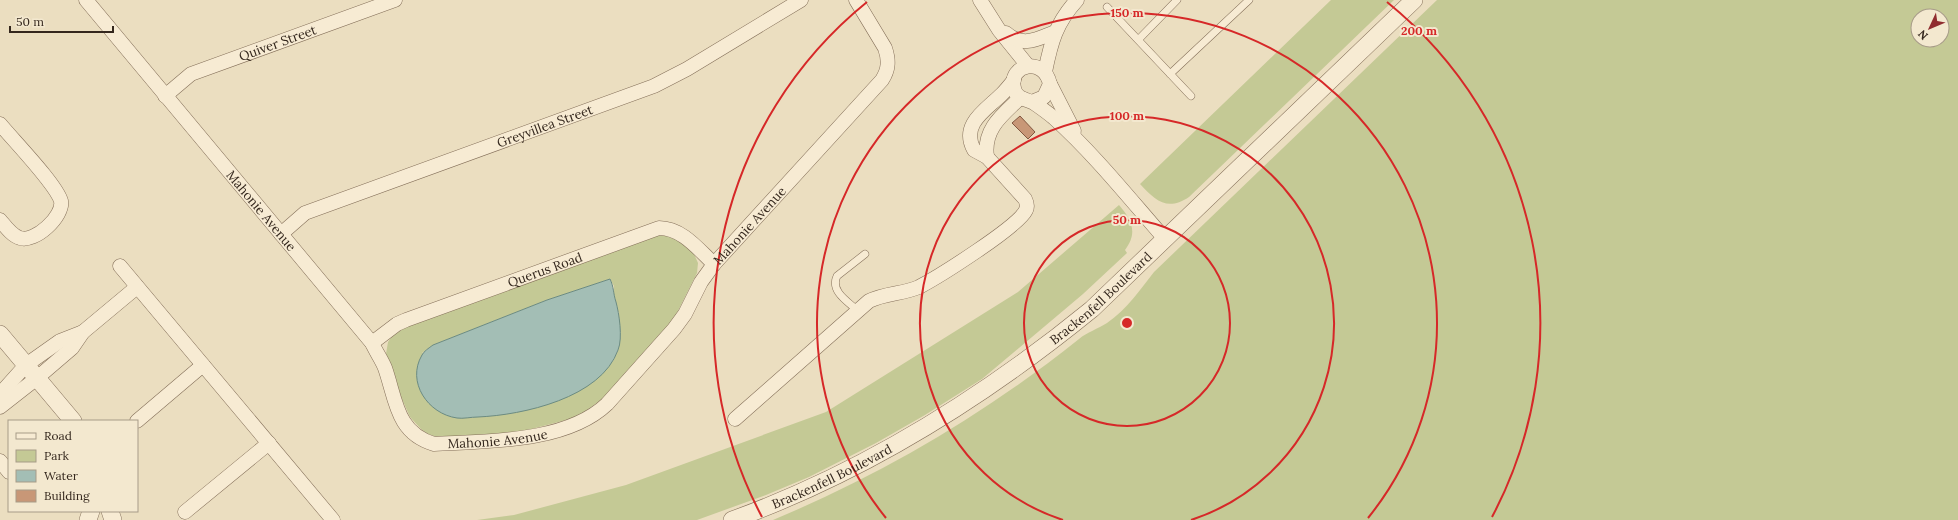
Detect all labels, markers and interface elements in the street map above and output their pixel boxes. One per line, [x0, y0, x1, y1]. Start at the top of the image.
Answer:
text: 150 m [1110, 5, 1144, 20]
scale bar [10, 8, 113, 34]
north arrow [1910, 8, 1950, 48]
text: 50 m [16, 14, 44, 29]
street label: Quiver Street [236, 21, 319, 65]
text: 200 m [1401, 23, 1437, 38]
text: N [1914, 27, 1931, 43]
street label: Greyvillea Street [495, 101, 595, 151]
text: 100 m [1110, 108, 1144, 123]
street label: Mahonie Avenue [222, 167, 300, 255]
street label: Mahonie Avenue [710, 183, 790, 268]
text: 50 m [1113, 212, 1141, 227]
street label: Brackenfell Boulevard [1046, 248, 1156, 348]
street label: Querus Road [505, 249, 585, 291]
centre of rings [1120, 316, 1134, 330]
legend [8, 420, 138, 512]
street label: Mahonie Avenue [447, 425, 549, 452]
text: Road [44, 428, 72, 443]
street label: Brackenfell Boulevard [769, 440, 895, 513]
text: Park [44, 448, 70, 463]
text: Water [44, 468, 79, 483]
text: Building [44, 488, 90, 503]

